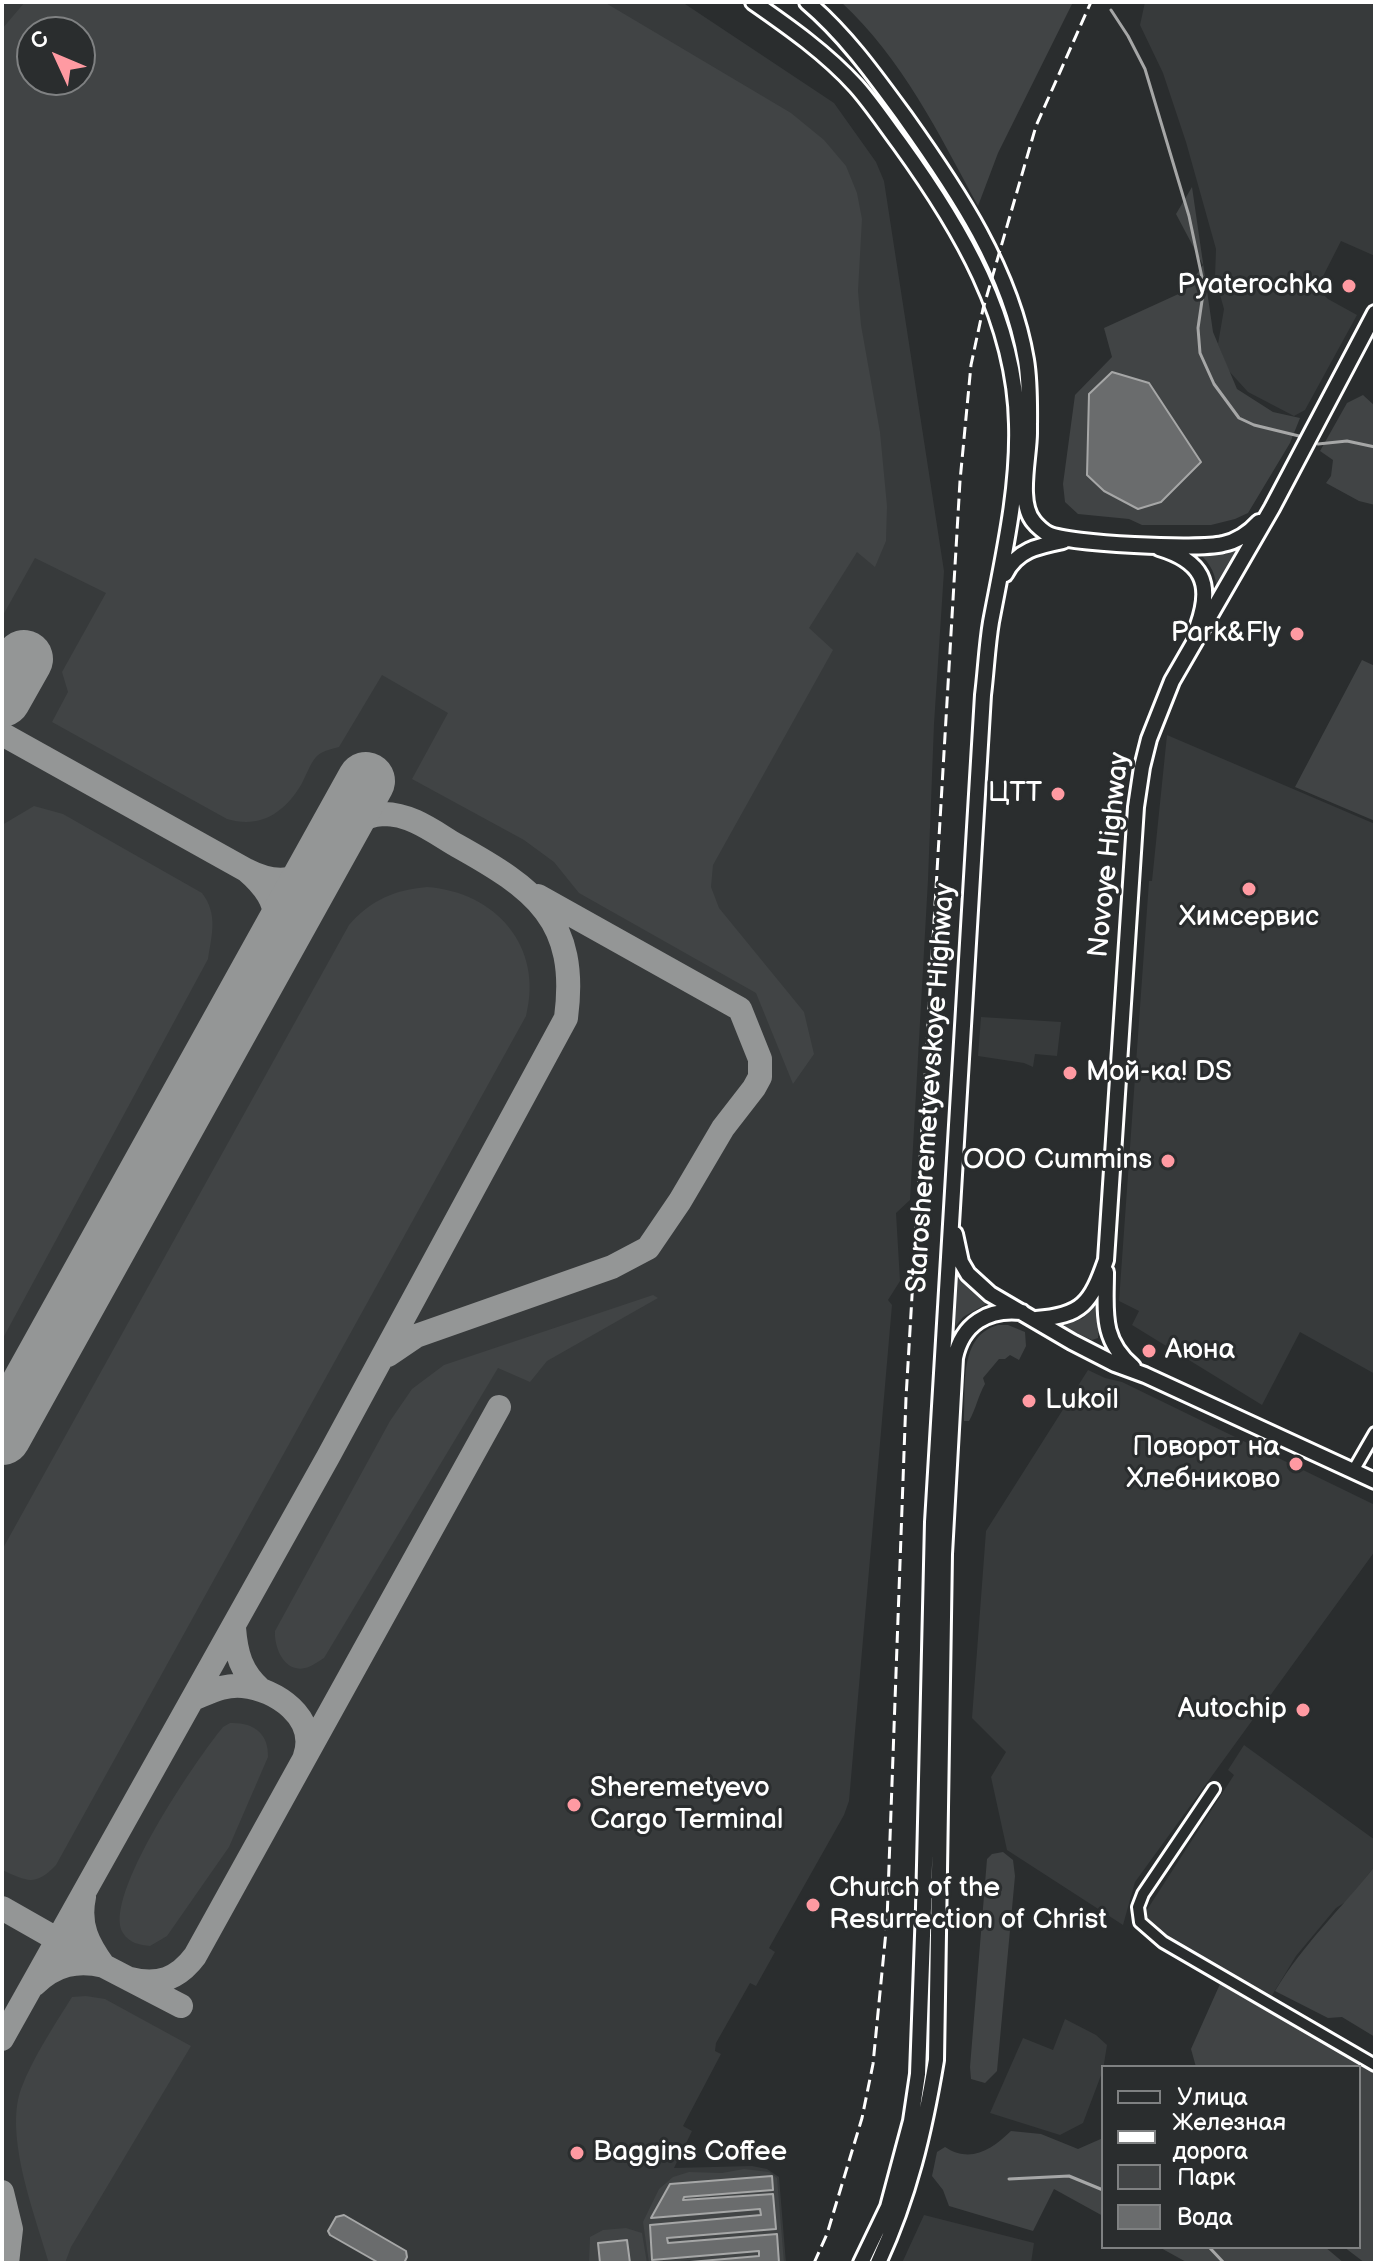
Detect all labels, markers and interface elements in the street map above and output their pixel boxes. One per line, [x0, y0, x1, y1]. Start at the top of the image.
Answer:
north arrow [16, 16, 96, 96]
text: С [25, 25, 55, 55]
place label: Pyaterochka [1177, 269, 1333, 303]
marker: Pyaterochka [1340, 277, 1358, 295]
place label: Park&Fly [1171, 617, 1281, 651]
marker: Park&Fly [1288, 625, 1306, 643]
street label: Novoye Highway [1083, 751, 1137, 959]
place label: ЦТТ [988, 777, 1042, 811]
marker: ЦТТ [1049, 785, 1067, 803]
marker: Химсервис [1240, 880, 1258, 898]
street label: Starosheremetyevskoye Highway [901, 882, 963, 1294]
place label: Химсервис [1179, 901, 1319, 935]
place label: Мой-ка! DS [1086, 1056, 1232, 1090]
marker: Мой-ка! DS [1061, 1064, 1079, 1082]
place label: OOO Cummins [963, 1144, 1152, 1178]
marker: OOO Cummins [1159, 1152, 1177, 1170]
place label: Аюна [1165, 1334, 1235, 1368]
marker: Аюна [1140, 1342, 1158, 1360]
place label: Lukoil [1045, 1384, 1119, 1418]
marker: Lukoil [1020, 1392, 1038, 1410]
place label: Поворот на Хлебниково [1126, 1431, 1280, 1497]
marker: Поворот на Хлебниково [1287, 1455, 1305, 1473]
place label: Autochip [1178, 1693, 1287, 1727]
marker: Autochip [1294, 1701, 1312, 1719]
place label: Sheremetyevo Cargo Terminal [590, 1772, 783, 1838]
marker: Sheremetyevo Cargo Terminal [565, 1796, 583, 1814]
place label: Church of the Resurrection of Christ [829, 1872, 1107, 1938]
marker: Church of the Resurrection of Christ [804, 1896, 822, 1914]
legend [1101, 2065, 1361, 2249]
text: Улица [1177, 2083, 1248, 2112]
text: Железная дорога [1172, 2108, 1286, 2166]
place label: Baggins Coffee [593, 2136, 787, 2170]
marker: Baggins Coffee [568, 2144, 586, 2162]
text: Парк [1177, 2163, 1235, 2192]
text: Вода [1177, 2203, 1233, 2232]

